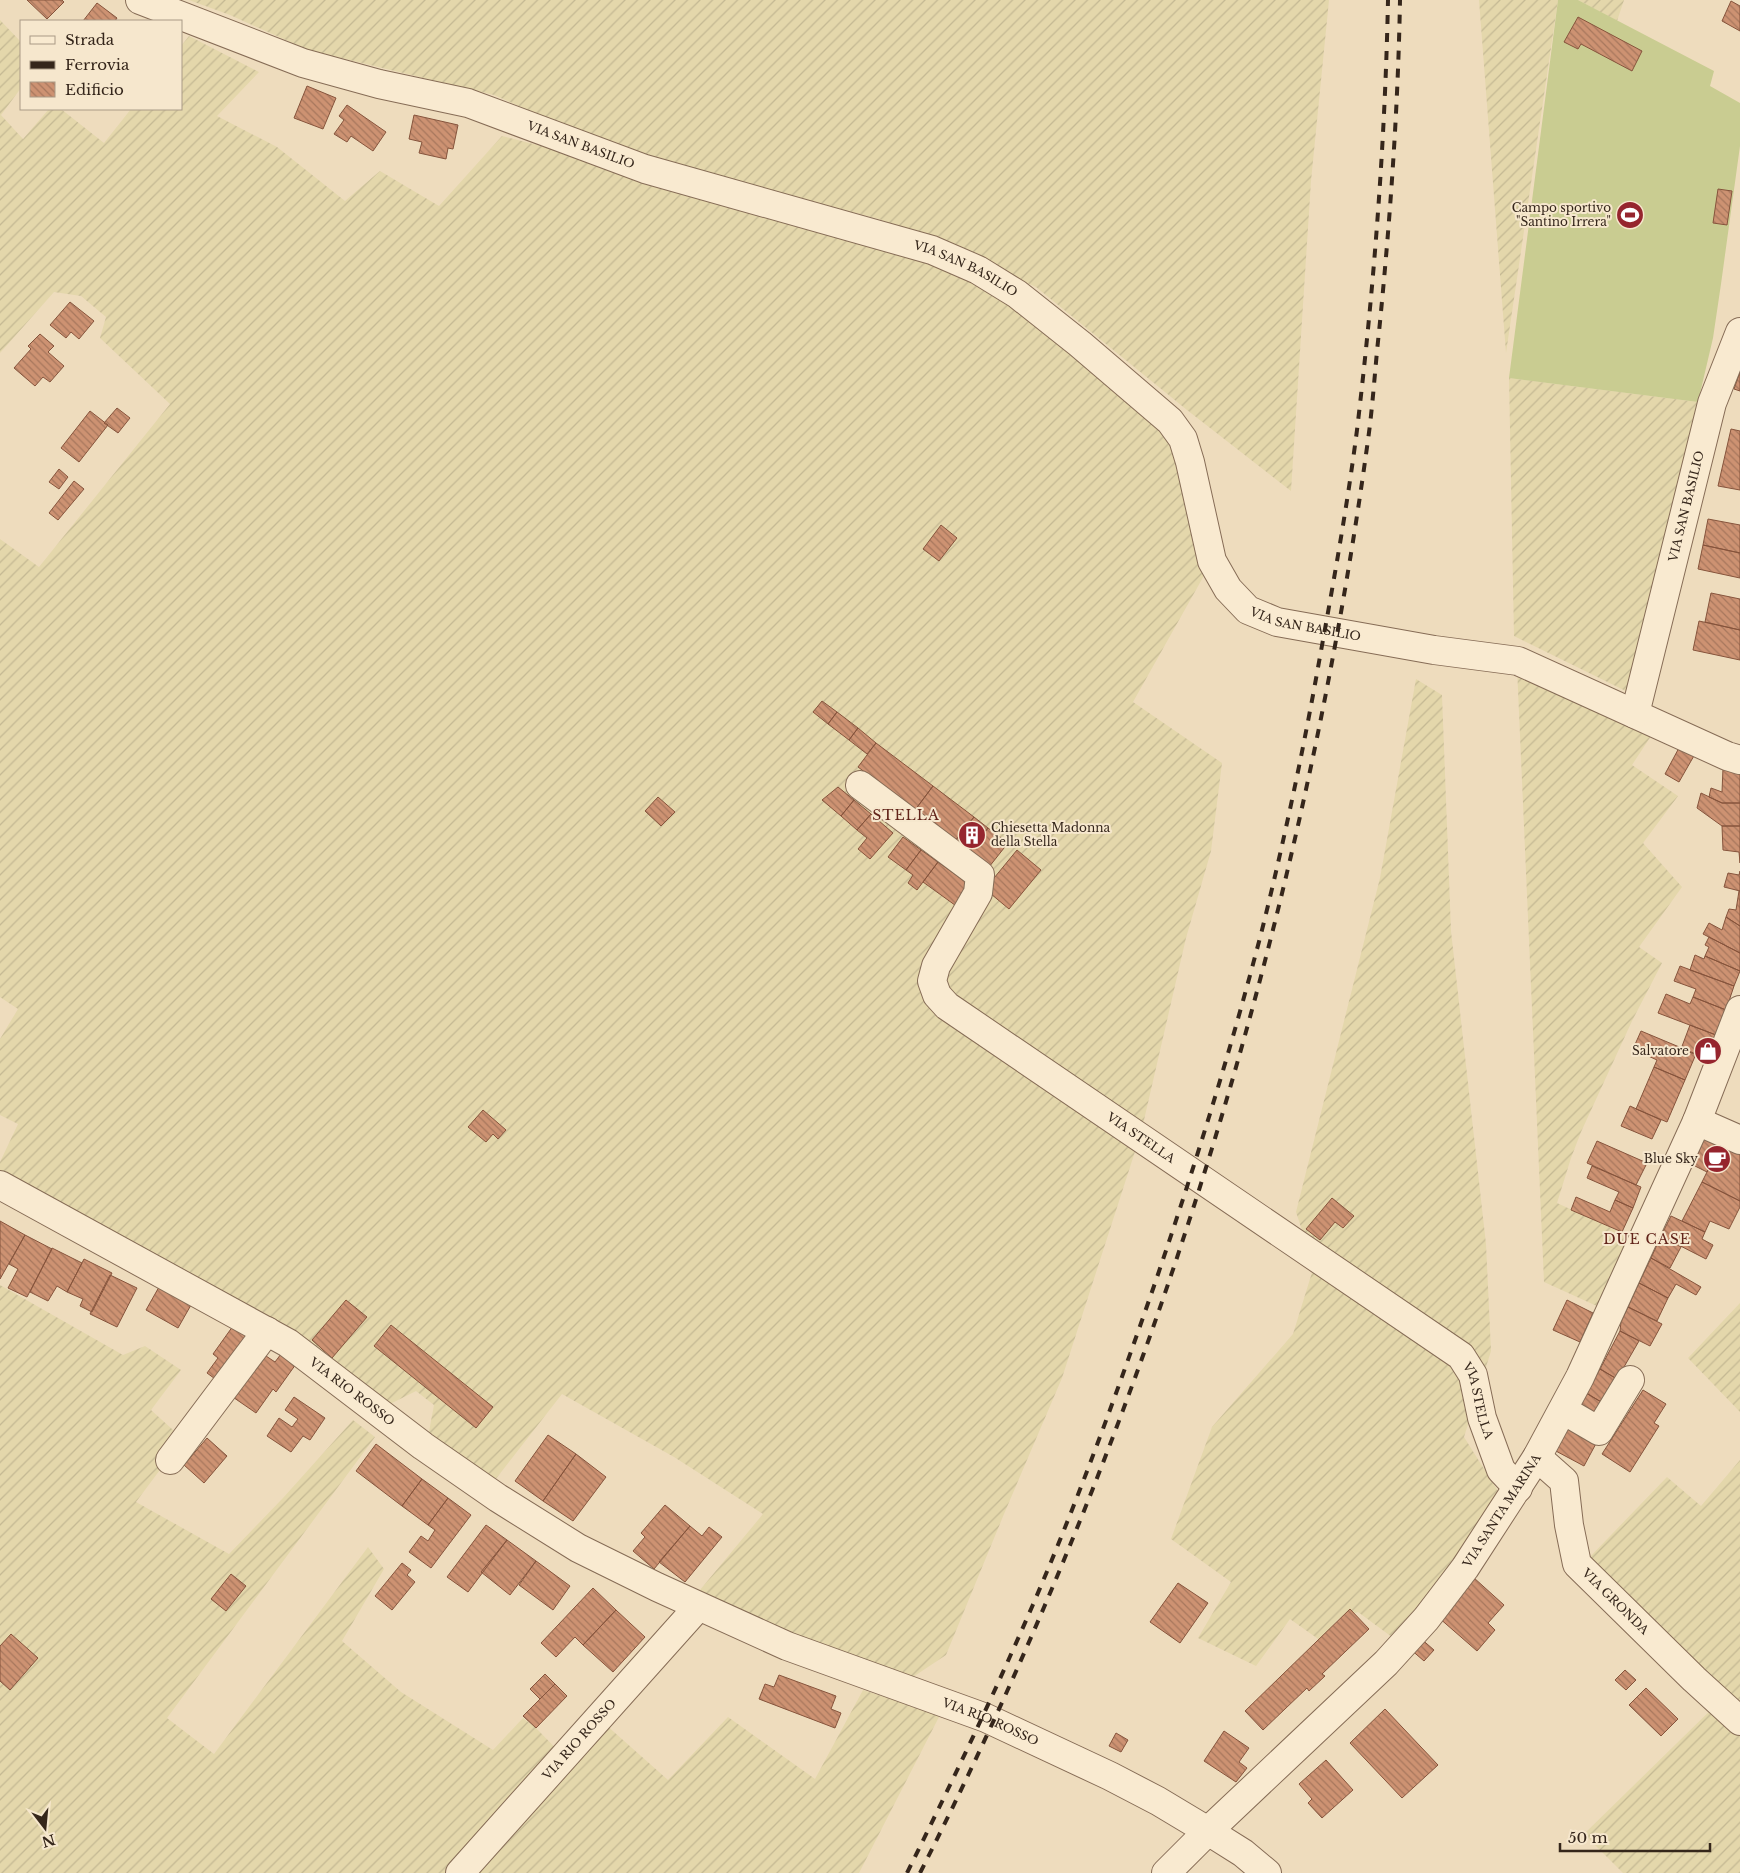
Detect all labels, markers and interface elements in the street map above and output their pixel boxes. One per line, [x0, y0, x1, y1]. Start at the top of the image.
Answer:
legend [20, 20, 182, 110]
text: Strada [65, 30, 115, 49]
text: Ferrovia [65, 55, 130, 74]
text: Edificio [65, 80, 124, 99]
street label: VIA SAN BASILIO [524, 117, 637, 171]
place label: Campo sportivo "Santino Irrera" [1512, 200, 1611, 229]
sports icon: Campo sportivo "Santino Irrera" [1615, 200, 1645, 230]
street label: VIA SAN BASILIO [911, 237, 1020, 300]
street label: VIA SAN BASILIO [1665, 449, 1707, 564]
street label: VIA SAN BASILIO [1247, 603, 1362, 644]
district label: STELLA [872, 806, 940, 824]
building icon: Chiesetta Madonna della Stella [957, 820, 987, 850]
place label: Chiesetta Madonna della Stella [991, 820, 1110, 849]
shop icon: Salvatore [1693, 1036, 1723, 1066]
place label: Salvatore [1632, 1043, 1689, 1058]
street label: VIA STELLA [1103, 1108, 1179, 1166]
cafe icon: Blue Sky [1702, 1144, 1732, 1174]
place label: Blue Sky [1644, 1151, 1698, 1166]
district label: DUE CASE [1603, 1230, 1691, 1248]
street label: VIA RIO ROSSO [306, 1354, 398, 1429]
street label: VIA STELLA [1459, 1358, 1497, 1442]
street label: VIA SANTA MARINA [1459, 1450, 1544, 1571]
street label: VIA GRONDA [1578, 1564, 1653, 1638]
street label: VIA RIO ROSSO [939, 1694, 1041, 1749]
street label: VIA RIO ROSSO [538, 1696, 619, 1783]
north arrow [20, 1803, 70, 1853]
scale bar [1560, 1820, 1710, 1852]
text: 50 m [1568, 1828, 1608, 1847]
text: N [40, 1830, 57, 1851]

